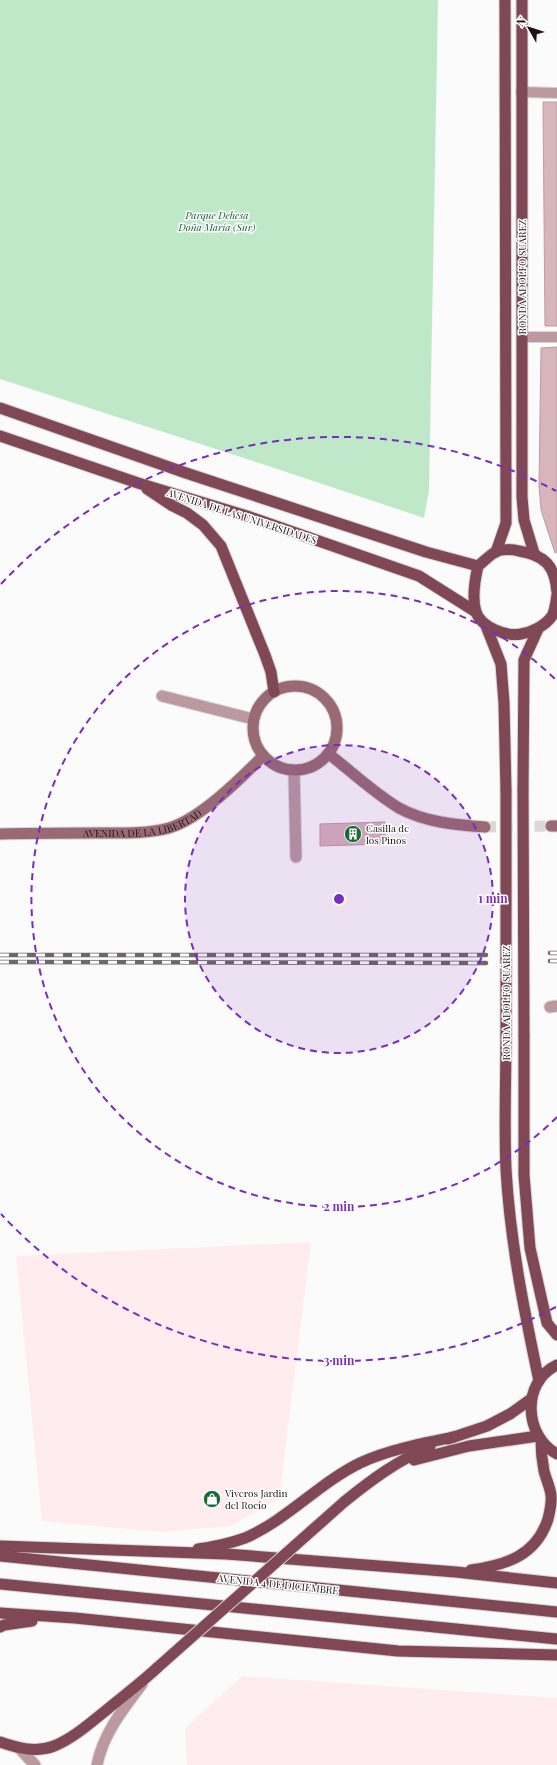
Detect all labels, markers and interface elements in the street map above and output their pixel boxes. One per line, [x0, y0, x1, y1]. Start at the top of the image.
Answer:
north arrow [509, 8, 549, 48]
text: N [513, 14, 529, 29]
park label: Parque Dehesa Doña María (Sur) [178, 208, 256, 234]
street label: RONDA ADOLFO SUÁREZ [515, 219, 529, 334]
street label: AVENIDA DE LAS UNIVERSIDADES [164, 485, 319, 547]
street label: AVENIDA DE LA LIBERTAD [82, 806, 204, 840]
place label: Casilla de los Pinos [366, 821, 409, 847]
building icon: Casilla de los Pinos [343, 824, 363, 844]
text: 1 min [478, 890, 508, 906]
centre of rings [332, 892, 346, 906]
street label: RONDA ADOLFO SUÁREZ [499, 945, 513, 1060]
text: 2 min [324, 1198, 355, 1214]
text: 3 min [324, 1352, 355, 1368]
place label: Viveros Jardin del Rocío [224, 1486, 288, 1512]
shop icon: Viveros Jardin del Rocío [202, 1489, 222, 1509]
street label: AVENIDA 4 DE DICIEMBRE [216, 1571, 339, 1597]

